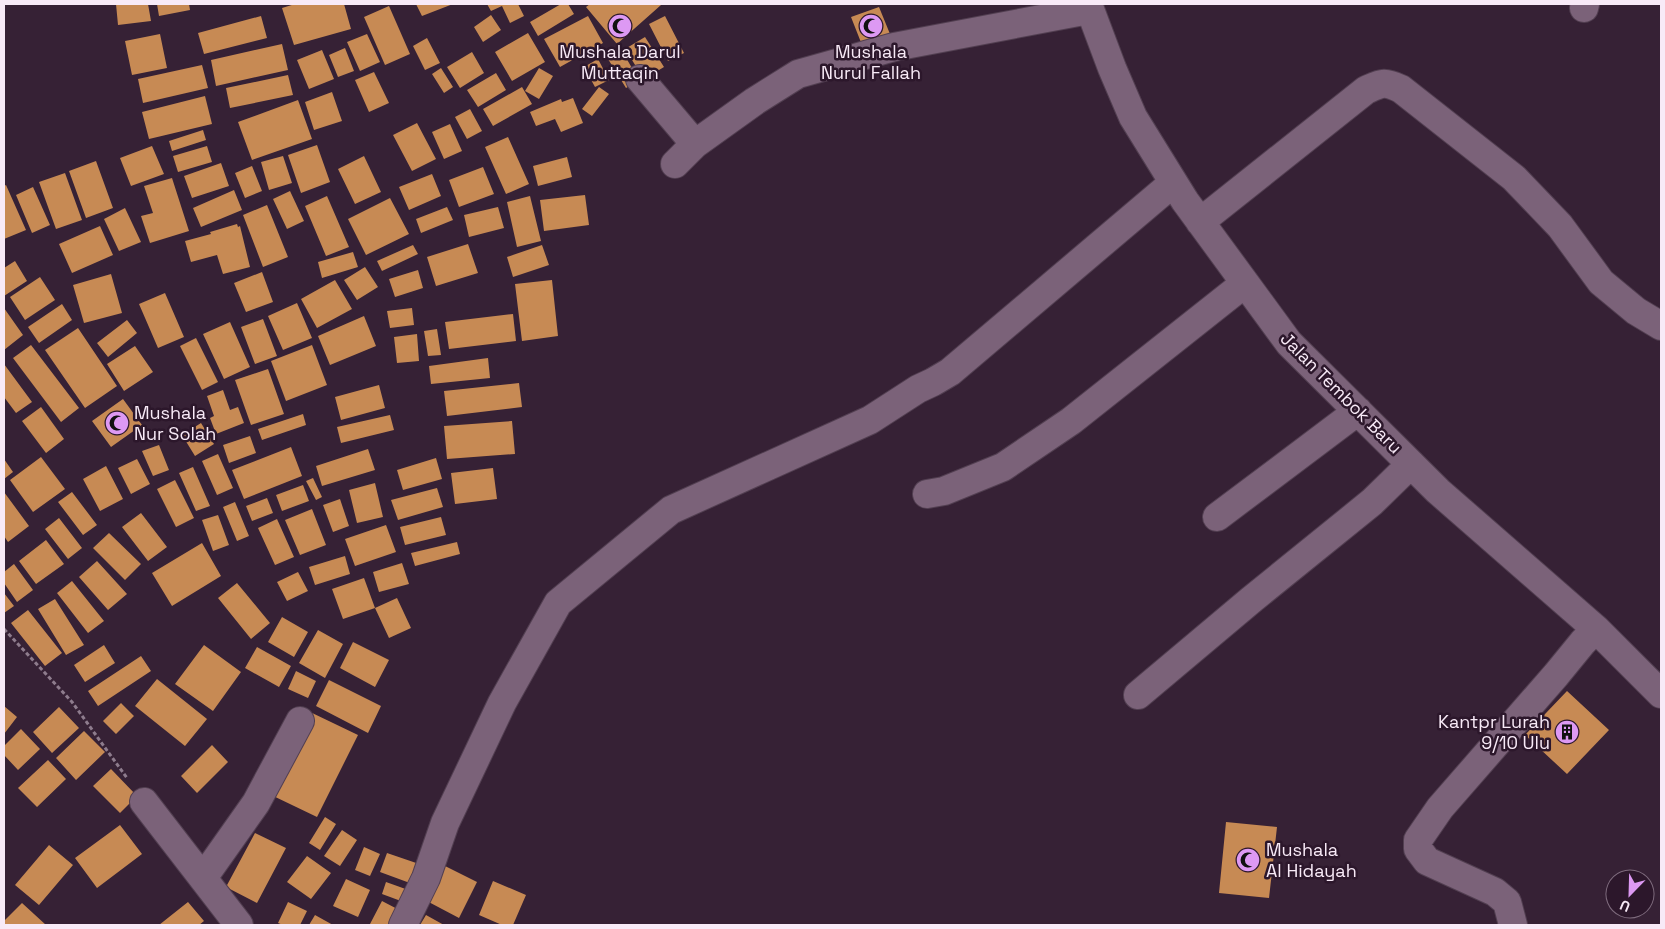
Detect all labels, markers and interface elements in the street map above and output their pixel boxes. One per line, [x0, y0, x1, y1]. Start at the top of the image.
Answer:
mosque icon: Mushala Darul Muttaqin [607, 13, 633, 39]
mosque icon: Mushala Nurul Fallah [858, 13, 884, 39]
place label: Mushala Darul Muttaqin [559, 40, 681, 84]
place label: Mushala Nurul Fallah [821, 40, 921, 84]
street label: Jalan Tembok Baru [1276, 327, 1407, 458]
place label: Mushala Nur Solah [134, 401, 216, 445]
mosque icon: Mushala Nur Solah [104, 410, 130, 436]
place label: Kantpr Lurah 9/10 Ulu [1438, 710, 1550, 754]
building icon: Kantpr Lurah 9/10 Ulu [1554, 719, 1580, 745]
place label: Mushala Al Hidayah [1266, 838, 1357, 882]
mosque icon: Mushala Al Hidayah [1235, 847, 1261, 873]
north arrow [1605, 869, 1655, 919]
text: U [1617, 896, 1633, 916]

